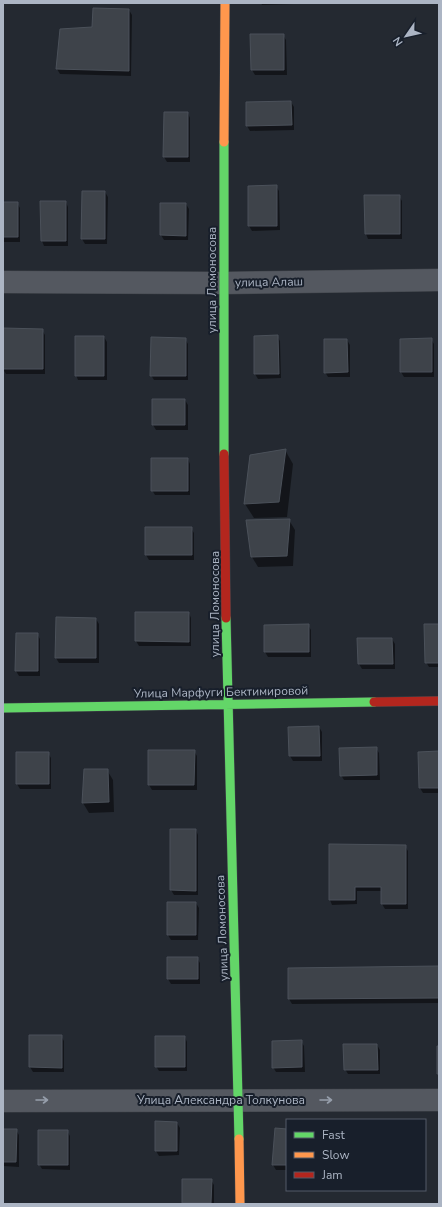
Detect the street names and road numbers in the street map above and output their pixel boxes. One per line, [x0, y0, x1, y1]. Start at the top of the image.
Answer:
street label: улица Ломоносова [204, 227, 220, 333]
street label: улица Алаш [235, 273, 303, 291]
street label: улица Ломоносова [207, 551, 223, 657]
street label: Улица Марфуги Бектимировой [133, 682, 308, 702]
street label: улица Ломоносова [212, 875, 232, 981]
street label: Улица Александра Толкунова [136, 1092, 305, 1108]

